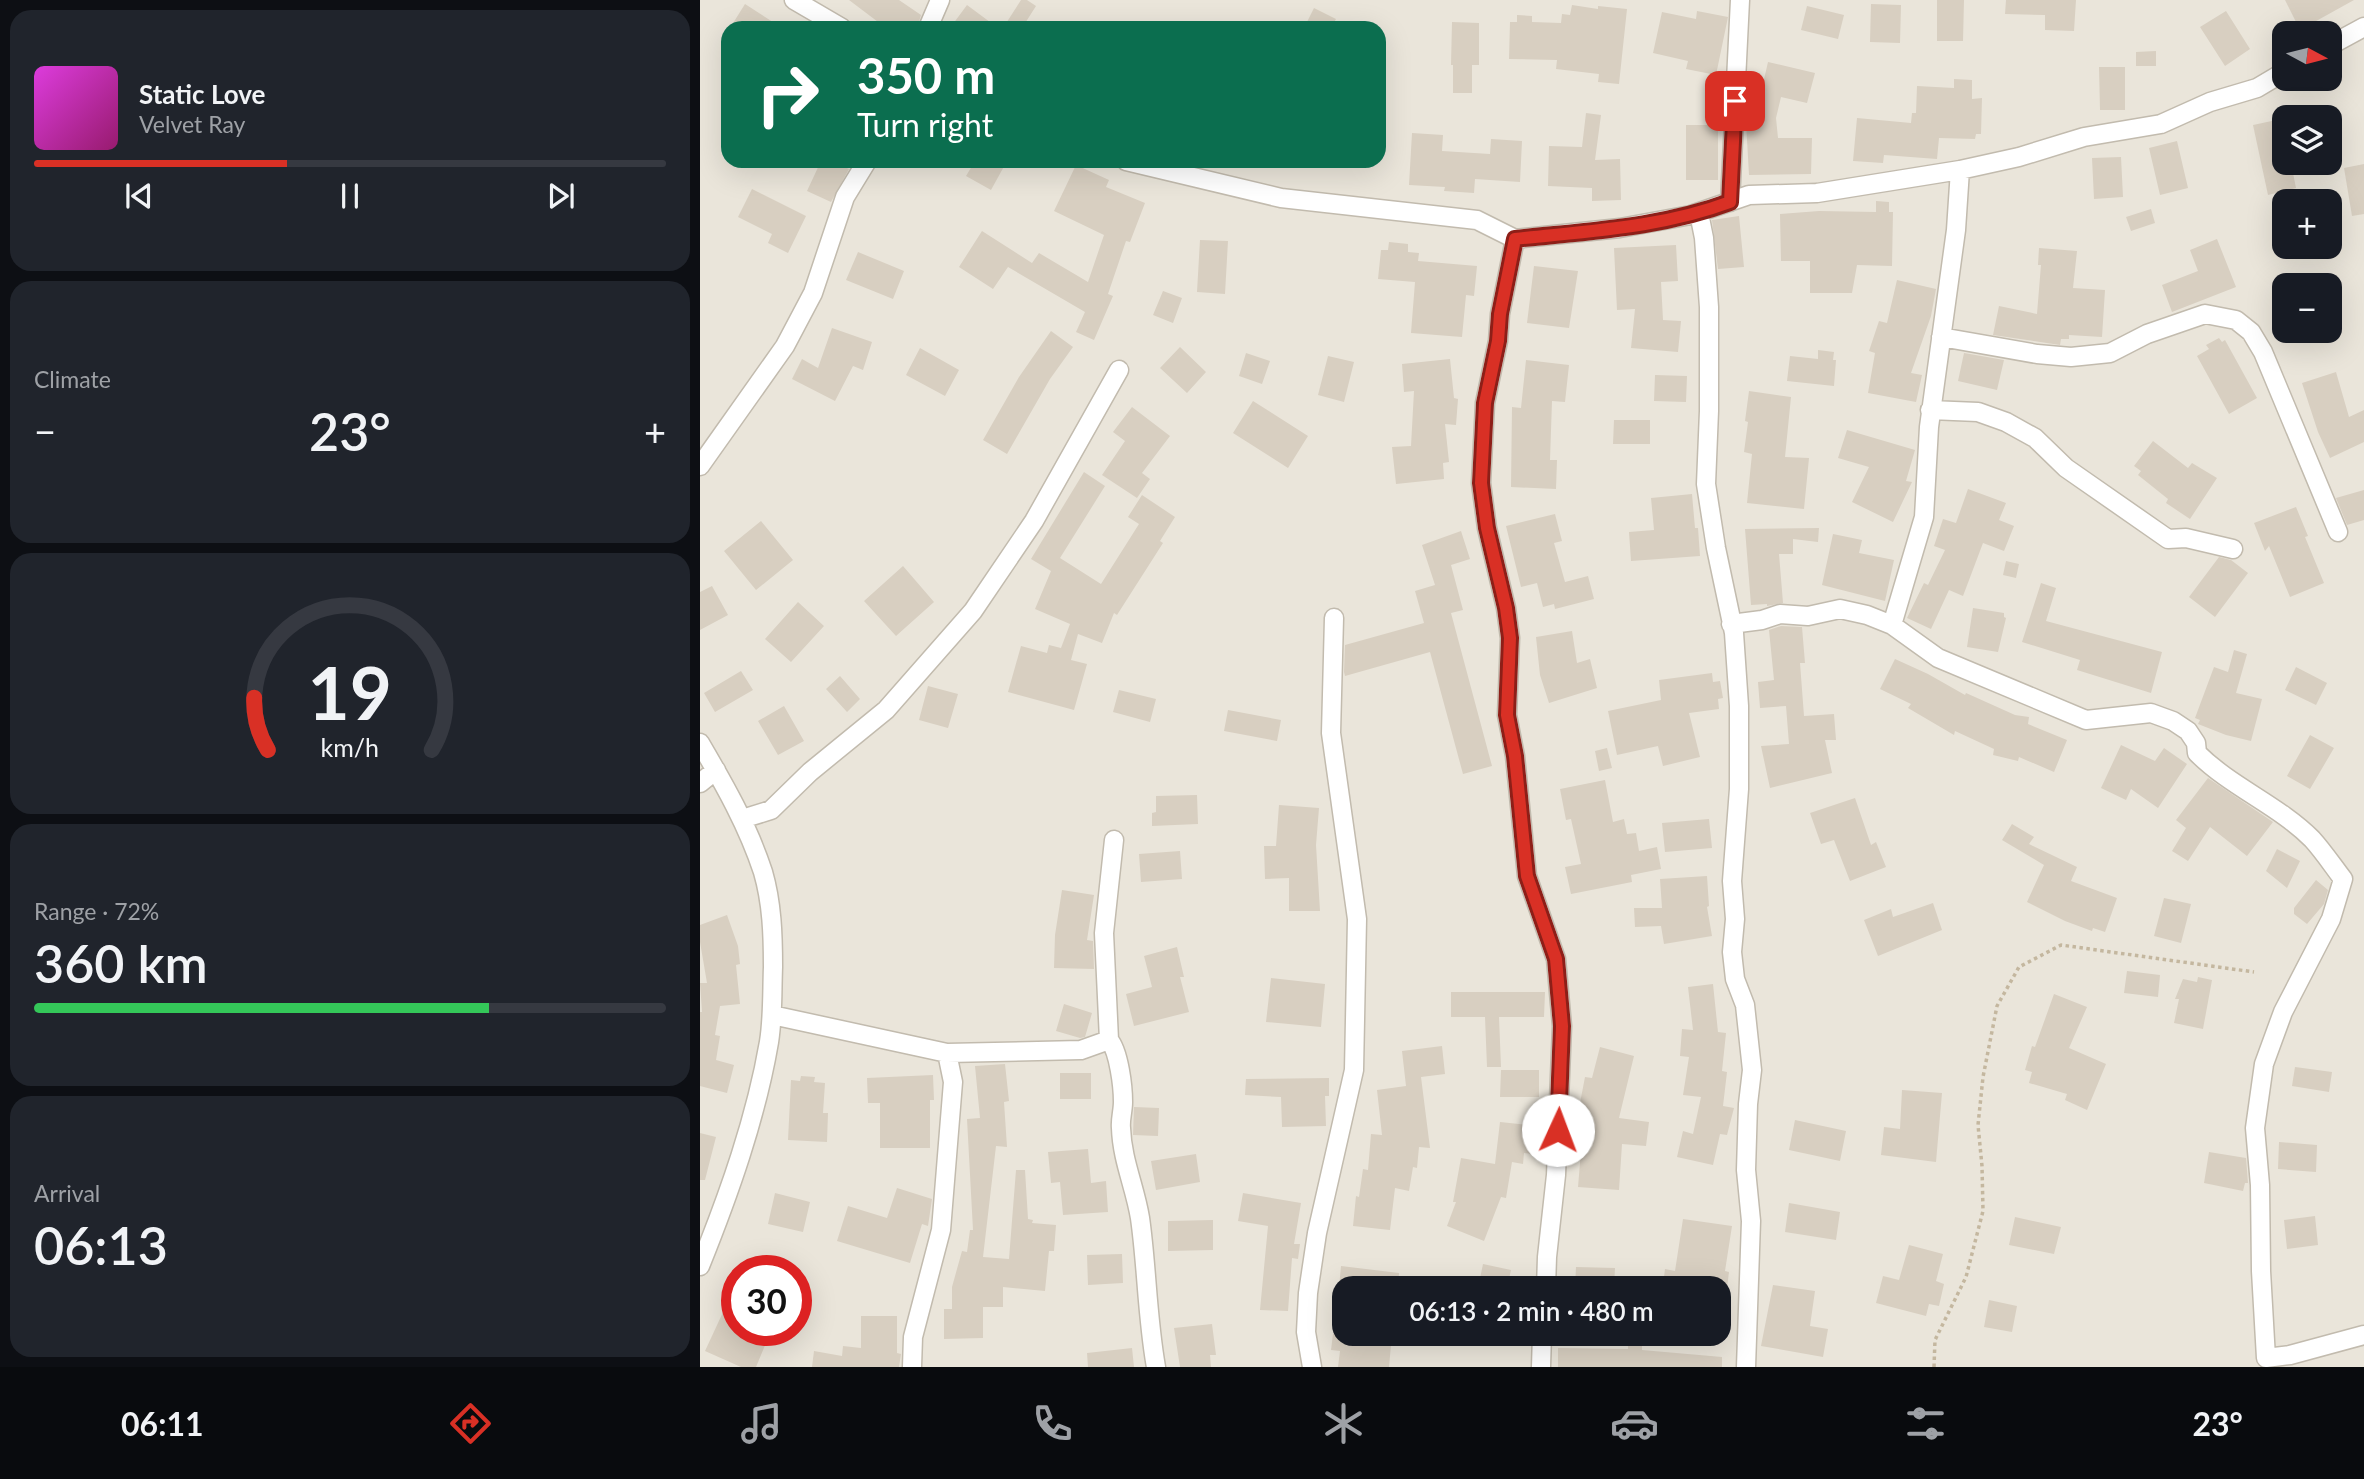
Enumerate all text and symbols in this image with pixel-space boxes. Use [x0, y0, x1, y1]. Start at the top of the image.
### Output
north arrow [2272, 21, 2342, 91]
map controls [2272, 21, 2342, 343]
text: 350 m [857, 46, 995, 104]
icon: right [742, 49, 833, 140]
pin [1705, 71, 1765, 131]
text: Static Love [139, 78, 266, 110]
icon: arrive [1716, 82, 1754, 120]
text: Turn right [857, 105, 993, 144]
button: layers [2272, 105, 2342, 175]
text: Velvet Ray [139, 110, 245, 138]
icon: previous [120, 177, 158, 215]
icon: pause [331, 177, 369, 215]
icon: next [542, 177, 580, 215]
button: + [2272, 189, 2342, 259]
button: − [2272, 273, 2342, 343]
text: Climate [34, 365, 111, 393]
text: 23° [309, 400, 391, 462]
text: − [34, 408, 56, 454]
text: + [644, 408, 666, 454]
text: 19 [308, 648, 392, 736]
text: km/h [321, 731, 379, 761]
text: Range · 72% [34, 897, 159, 925]
text: 360 km [34, 932, 208, 994]
position arrow [1521, 1093, 1595, 1167]
text: Arrival [34, 1179, 100, 1207]
text: 06:13 [34, 1214, 168, 1276]
speed limit sign: 30 [721, 1255, 812, 1346]
text: 06:13 · 2 min · 480 m [1409, 1295, 1654, 1327]
icon: directions [446, 1399, 495, 1448]
icon: music [737, 1399, 786, 1448]
icon: phone [1028, 1399, 1077, 1448]
icon: climate [1319, 1399, 1368, 1448]
icon: car [1610, 1399, 1659, 1448]
icon: filters [1901, 1399, 1950, 1448]
text: 06:11 [121, 1404, 204, 1443]
text: 23° [2192, 1404, 2243, 1443]

